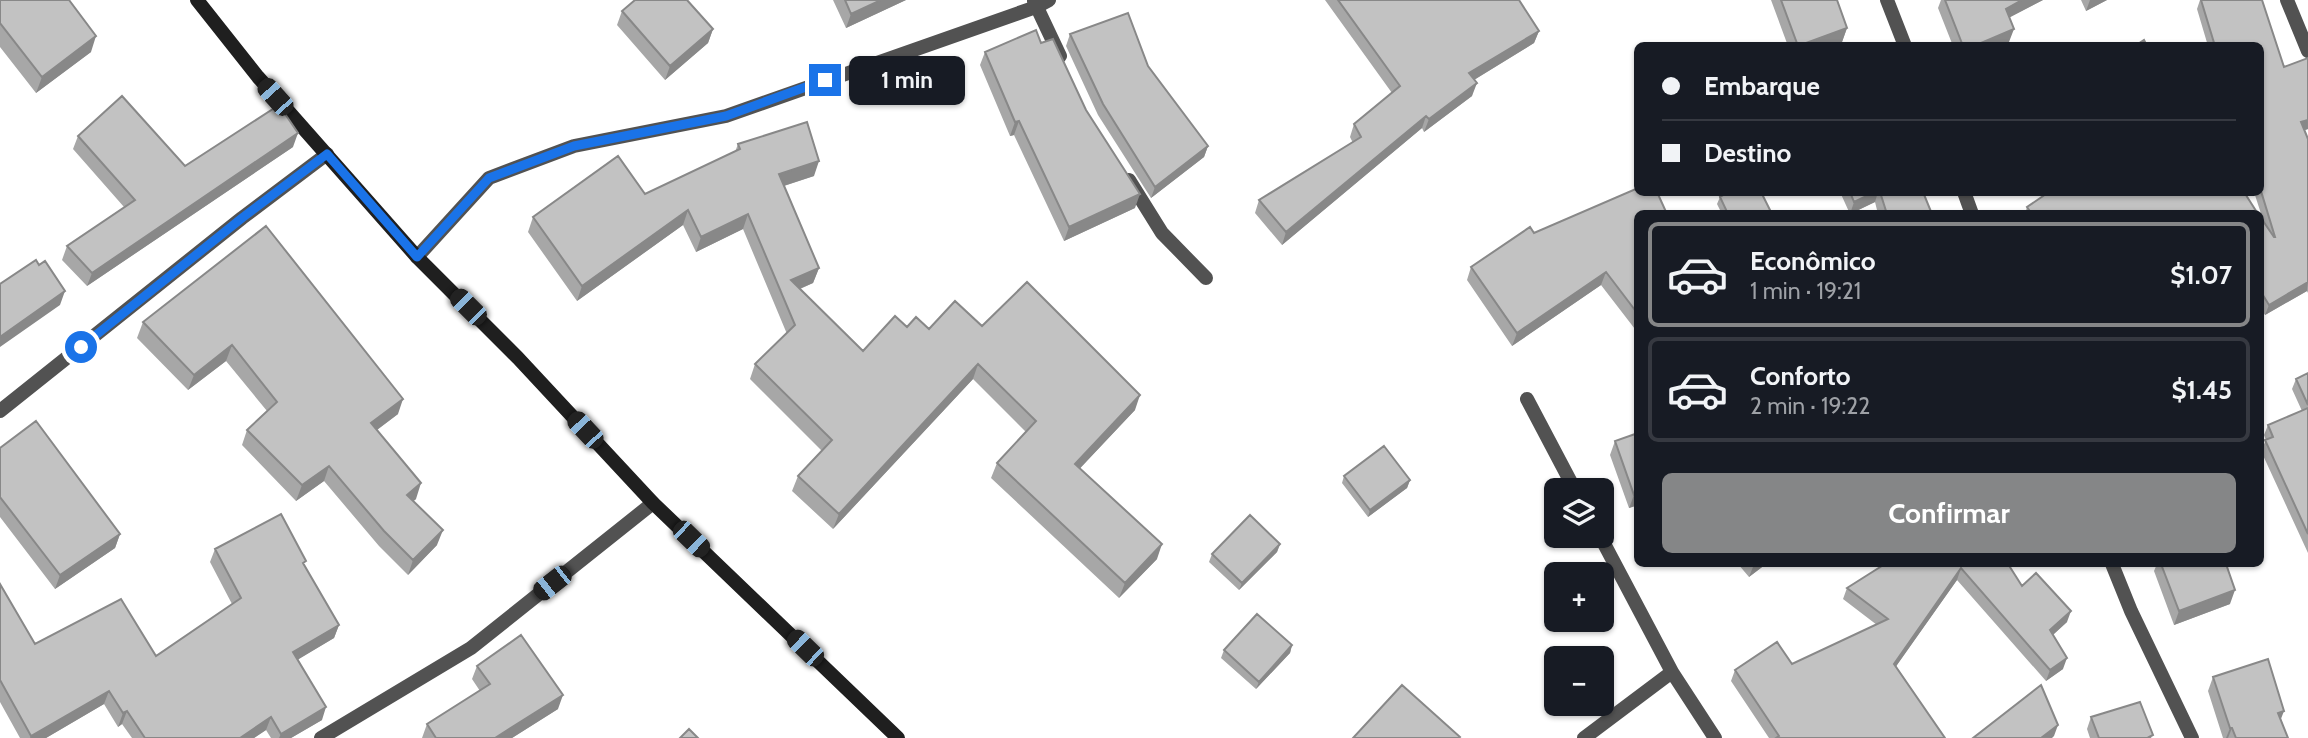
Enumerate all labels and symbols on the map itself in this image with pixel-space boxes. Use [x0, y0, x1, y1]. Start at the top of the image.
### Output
callout: 1 min [850, 56, 965, 104]
route end [809, 64, 841, 96]
car [254, 74, 297, 120]
car [446, 285, 491, 329]
route start [65, 331, 97, 363]
car [563, 407, 608, 453]
car [669, 517, 714, 561]
car [529, 562, 576, 604]
car [783, 626, 828, 670]

